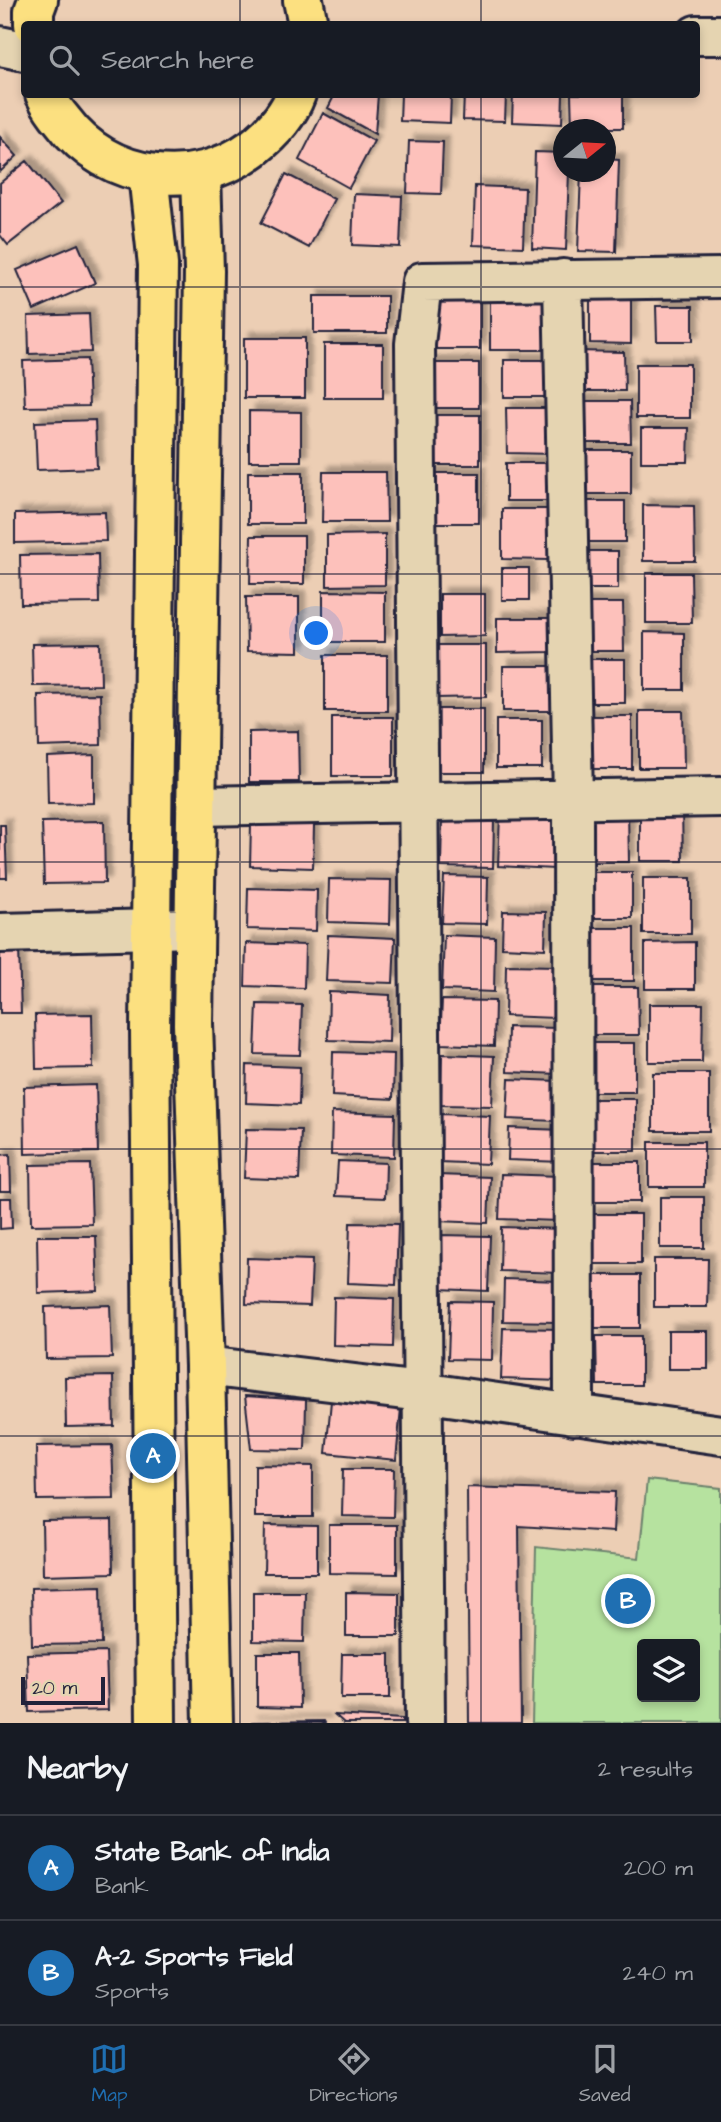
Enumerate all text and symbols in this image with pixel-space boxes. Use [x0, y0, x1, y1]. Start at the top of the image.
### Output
search box [21, 21, 700, 98]
icon: search [45, 41, 83, 79]
text: Search here [101, 42, 254, 78]
north arrow [553, 119, 616, 182]
your location [299, 616, 333, 650]
pin: A [130, 1430, 176, 1482]
pin: B [605, 1575, 651, 1627]
map controls [637, 1639, 700, 1702]
button: layers [637, 1639, 700, 1702]
scale bar [21, 1674, 105, 1706]
text: 20 m [32, 1675, 77, 1702]
text: Nearby [28, 1748, 128, 1790]
text: 2 results [598, 1753, 693, 1785]
text: State Bank of India [95, 1834, 329, 1870]
text: A [44, 1852, 58, 1884]
text: 200 m [624, 1852, 693, 1884]
text: Bank [95, 1870, 149, 1902]
text: A-2 Sports Field [95, 1939, 293, 1975]
text: B [43, 1957, 59, 1989]
text: 240 m [623, 1957, 693, 1989]
text: Sports [95, 1975, 169, 2007]
tab: Map [90, 2040, 128, 2109]
tab: Directions [309, 2040, 398, 2109]
tab: Saved [579, 2040, 630, 2109]

